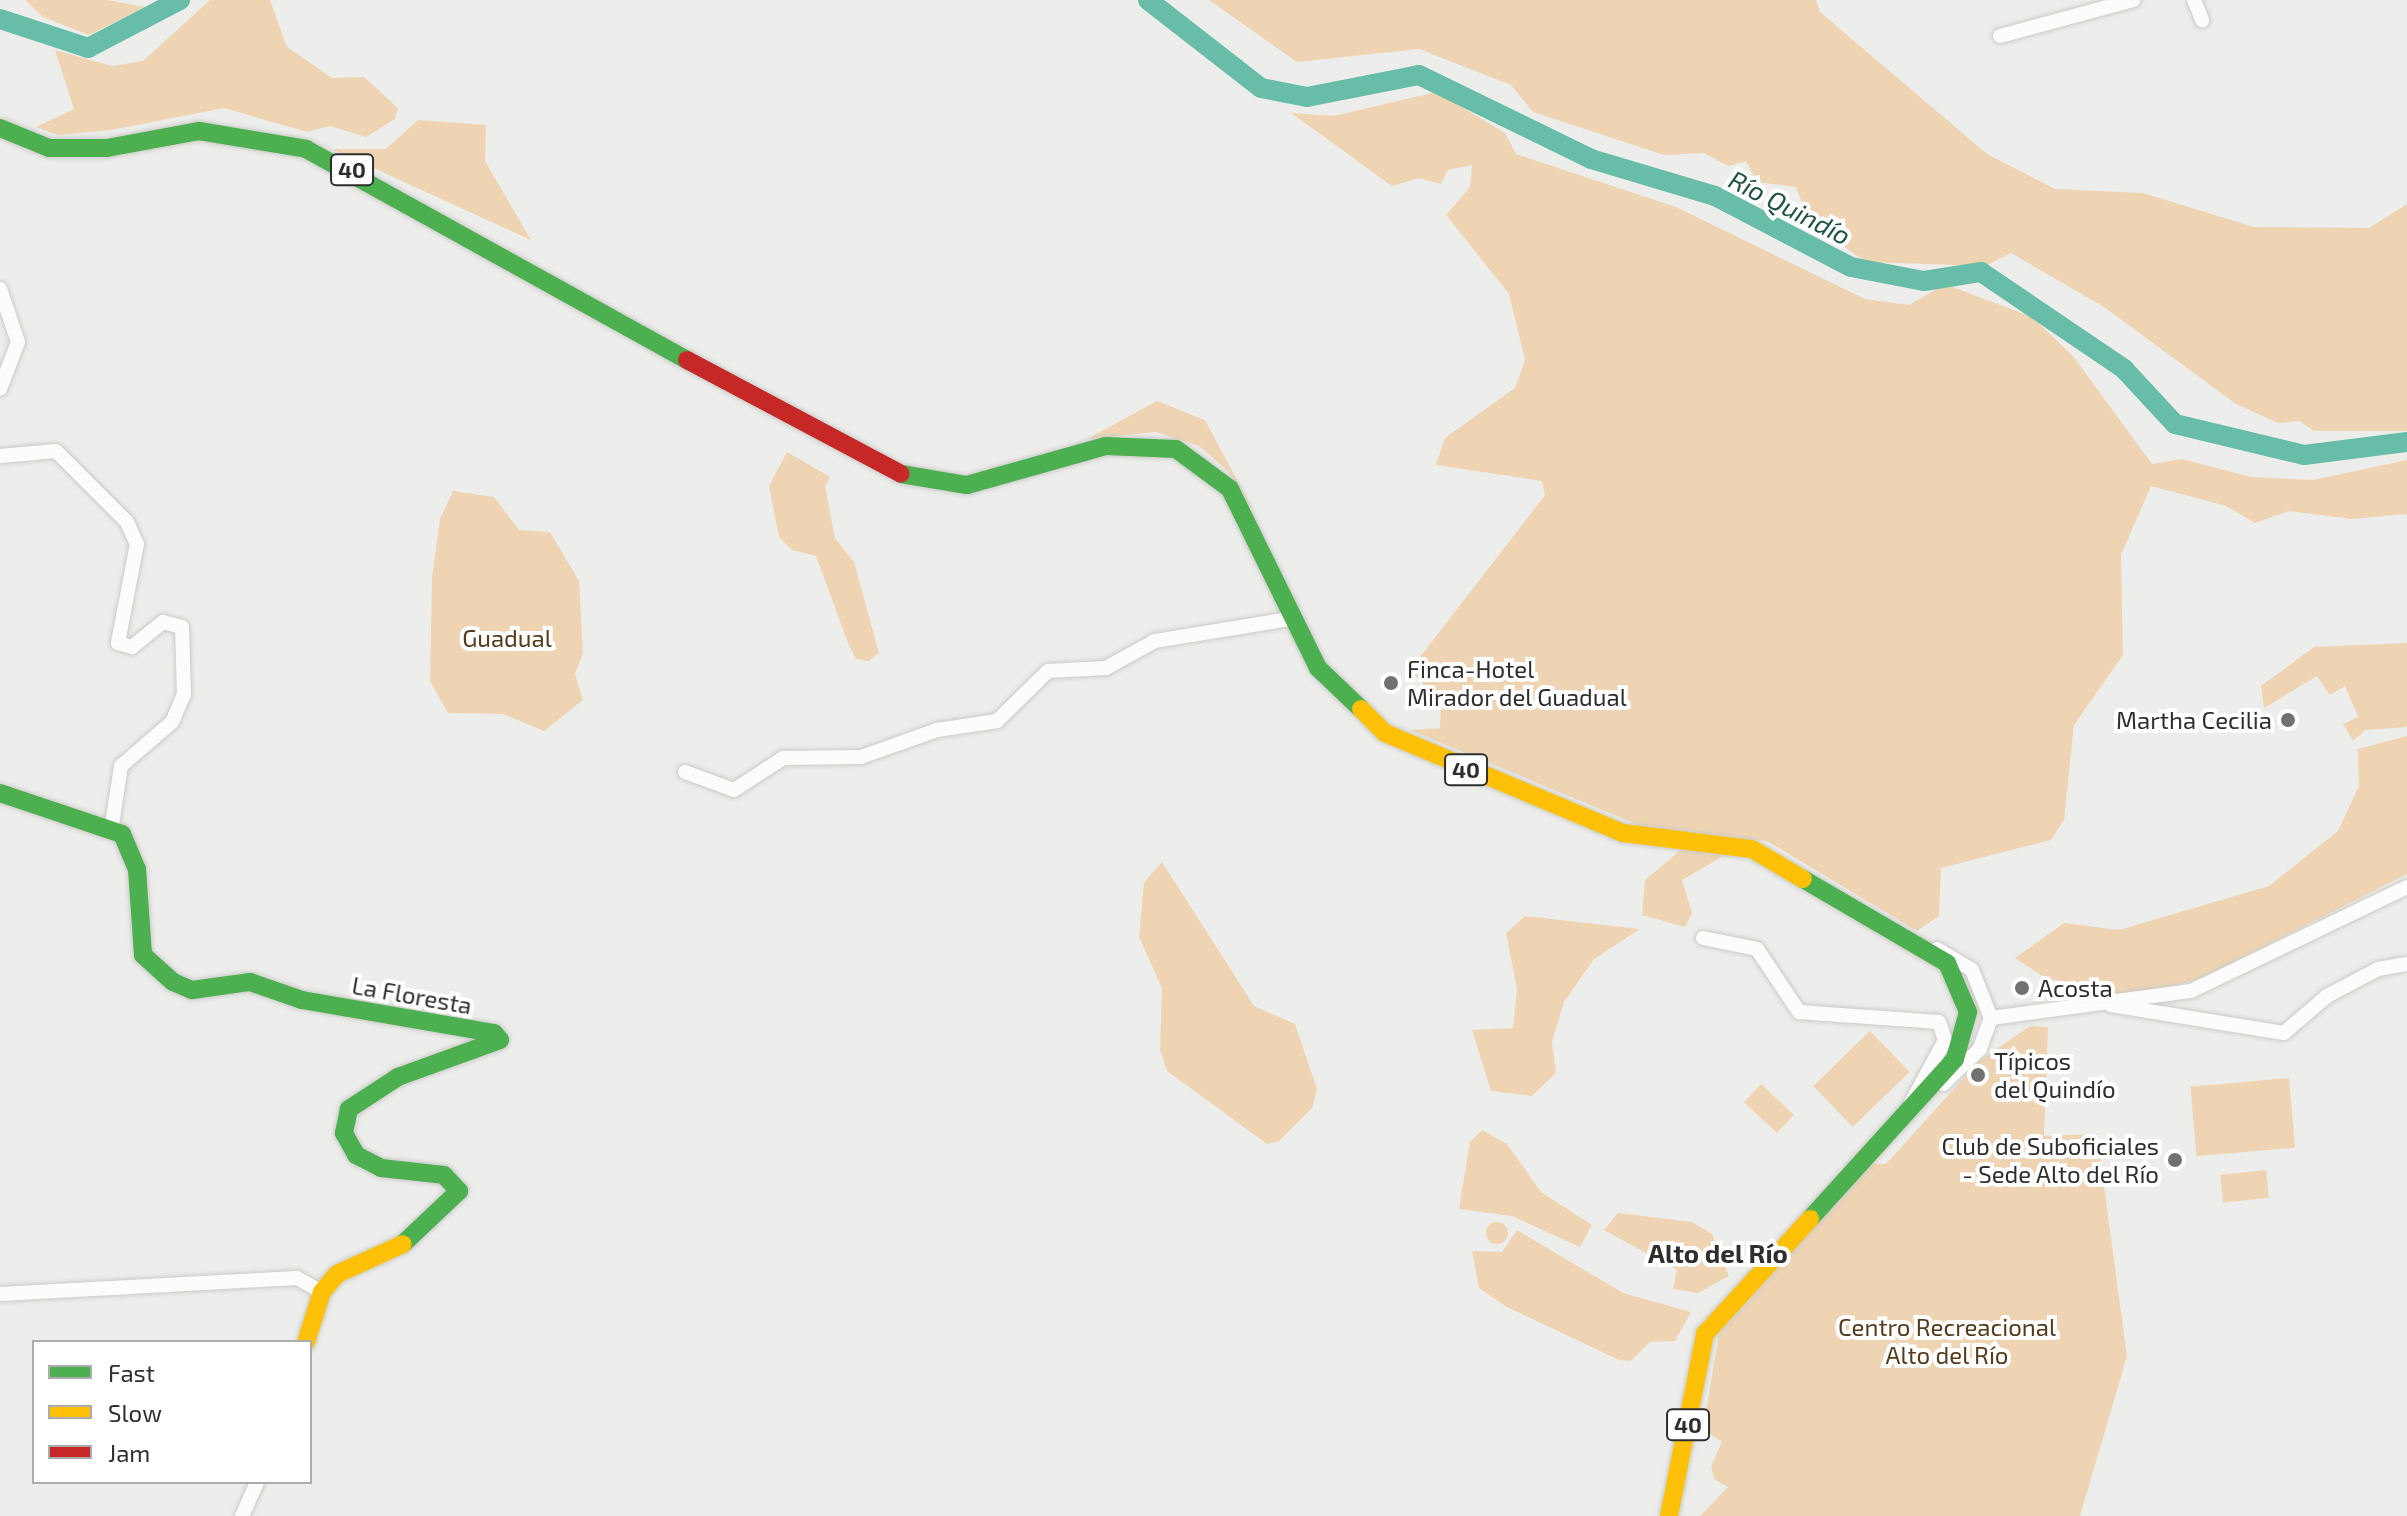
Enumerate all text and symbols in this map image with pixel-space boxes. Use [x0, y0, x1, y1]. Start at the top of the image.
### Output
road number: 40 [330, 152, 374, 188]
water label: Río Quindío [1724, 163, 1856, 251]
park label: Guadual [462, 624, 552, 652]
place label: Finca-Hotel Mirador del Guadual [1407, 655, 1628, 711]
marker: Finca-Hotel Mirador del Guadual [1382, 674, 1400, 692]
place label: Martha Cecilia [2116, 706, 2272, 734]
marker: Martha Cecilia [2279, 711, 2297, 729]
road number: 40 [1444, 752, 1488, 788]
street label: La Floresta [350, 970, 474, 1020]
place label: Acosta [2038, 974, 2113, 1002]
marker: Acosta [2013, 979, 2031, 997]
place label: Típicos del Quindío [1994, 1047, 2116, 1103]
marker: Típicos del Quindío [1969, 1066, 1987, 1084]
place label: Club de Suboficiales - Sede Alto del Río [1941, 1132, 2159, 1188]
marker: Club de Suboficiales - Sede Alto del Río [2166, 1151, 2184, 1169]
district label: Alto del Río [1648, 1237, 1788, 1269]
park label: Centro Recreacional Alto del Río [1838, 1313, 2056, 1369]
legend [32, 1340, 312, 1484]
text: Fast [108, 1358, 155, 1387]
text: Slow [108, 1398, 162, 1427]
road number: 40 [1666, 1407, 1710, 1443]
text: Jam [108, 1438, 150, 1467]

